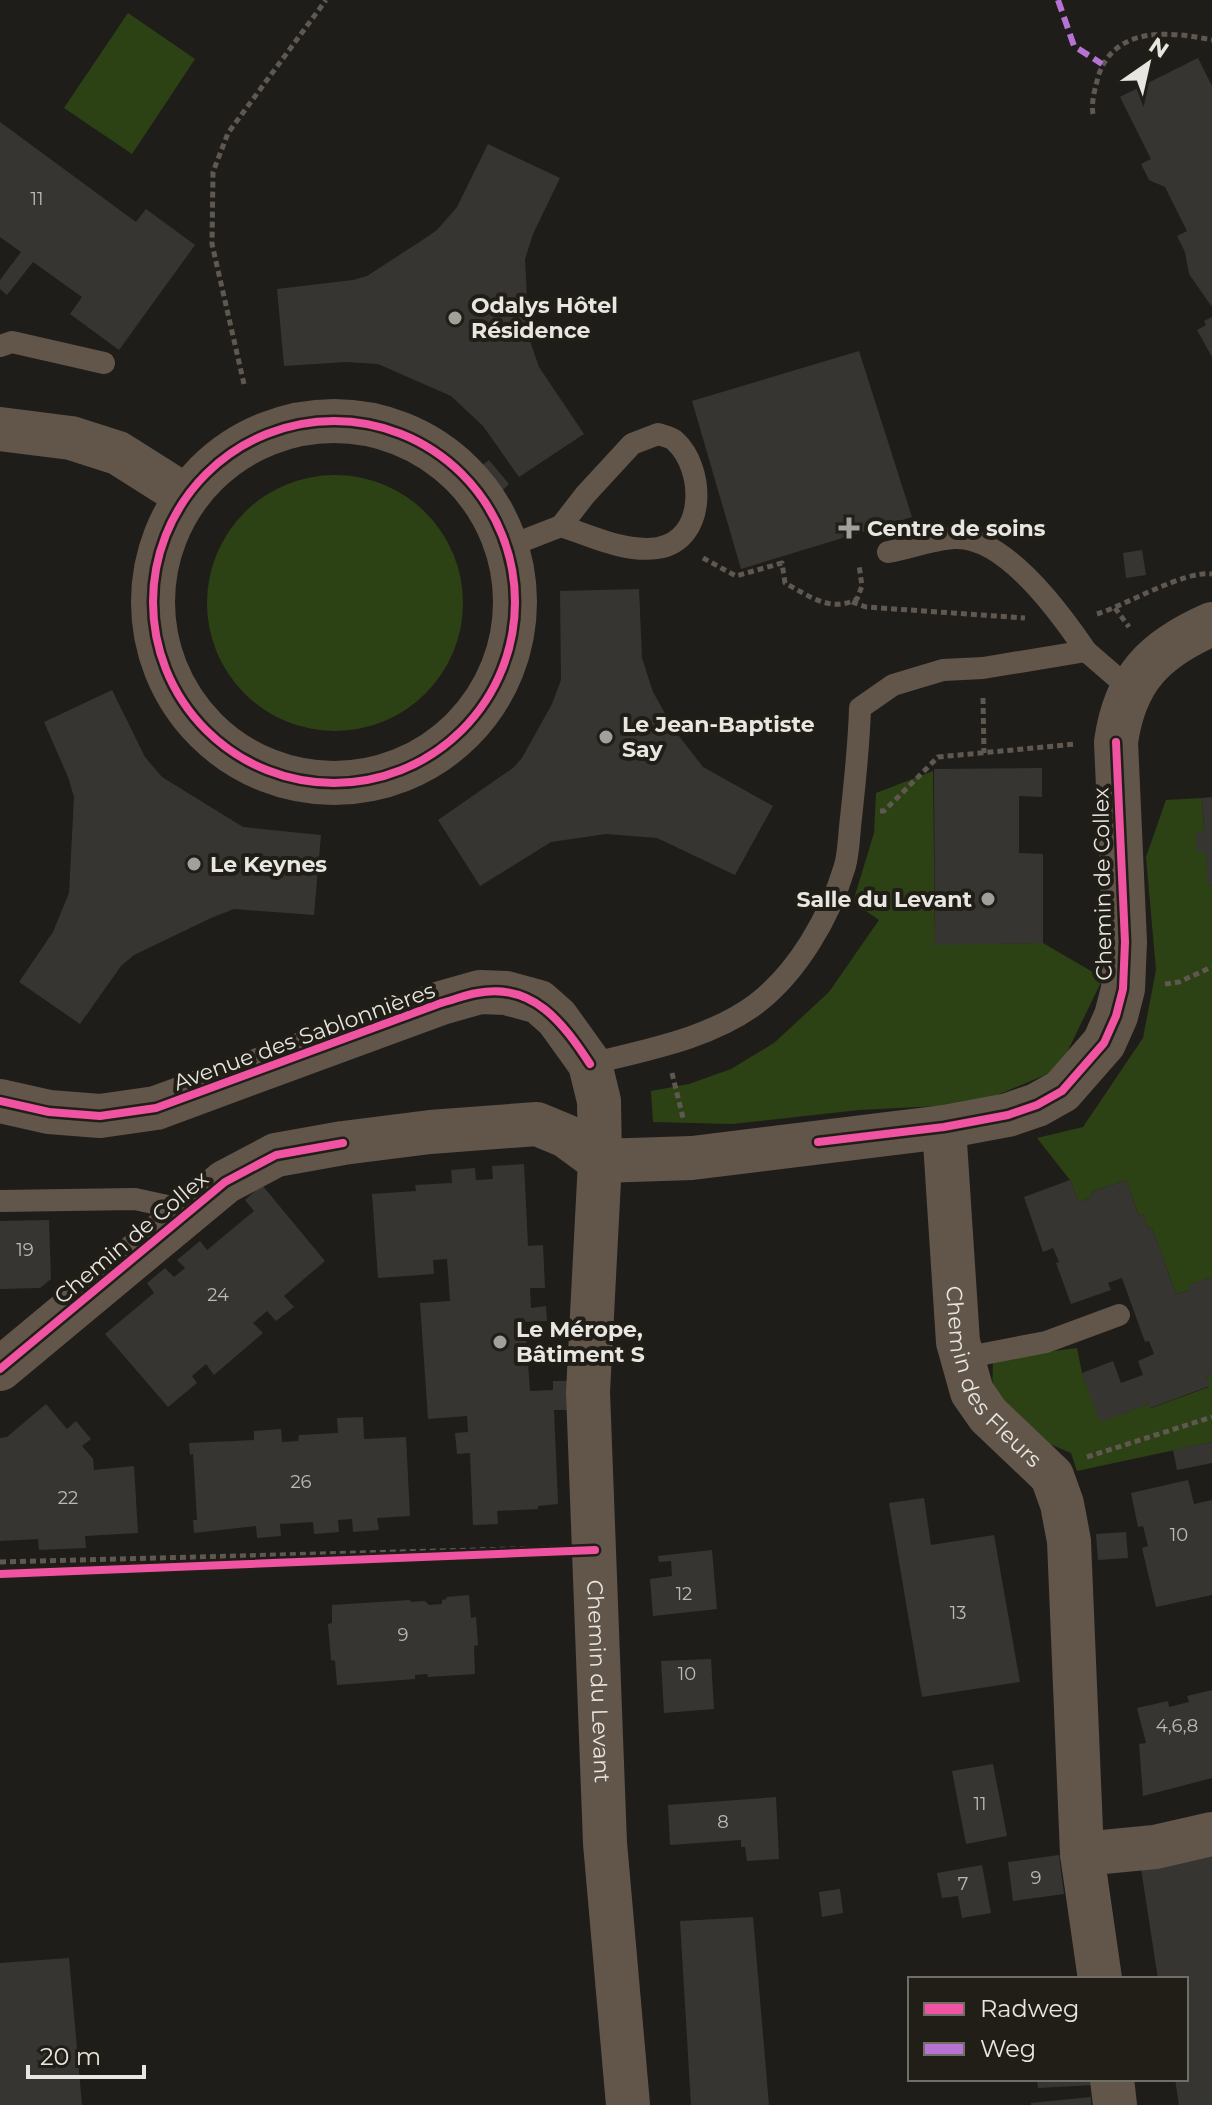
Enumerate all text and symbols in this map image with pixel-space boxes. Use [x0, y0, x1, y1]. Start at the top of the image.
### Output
north arrow [1108, 24, 1188, 104]
text: N [1144, 32, 1174, 64]
house number: 11 [31, 188, 44, 210]
place label: Odalys Hôtel Résidence [471, 292, 618, 344]
marker: Odalys Hôtel Résidence [446, 309, 464, 327]
place label: Centre de soins [867, 515, 1046, 542]
marker: Centre de soins [838, 517, 860, 539]
place label: Le Jean-Baptiste Say [622, 711, 815, 763]
marker: Le Jean-Baptiste Say [597, 728, 615, 746]
street label: Chemin de Collex [1087, 787, 1118, 981]
place label: Le Keynes [210, 851, 327, 878]
marker: Le Keynes [185, 855, 203, 873]
place label: Salle du Levant [797, 886, 972, 913]
marker: Salle du Levant [979, 890, 997, 908]
street label: Avenue des Sablonnières [170, 976, 439, 1096]
street label: Chemin de Collex [49, 1165, 214, 1310]
house number: 19 [16, 1239, 34, 1261]
house number: 24 [207, 1284, 229, 1306]
street label: Chemin des Fleurs [940, 1285, 1048, 1473]
place label: Le Mérope, Bâtiment S [516, 1316, 645, 1368]
marker: Le Mérope, Bâtiment S [491, 1333, 509, 1351]
house number: 26 [290, 1471, 312, 1493]
house number: 22 [58, 1487, 78, 1509]
house number: 10 [1170, 1524, 1188, 1546]
street label: Chemin du Levant [581, 1579, 616, 1783]
house number: 12 [676, 1583, 692, 1605]
house number: 13 [950, 1602, 966, 1624]
house number: 9 [398, 1624, 409, 1646]
house number: 10 [678, 1663, 696, 1685]
house number: 4,6,8 [1156, 1715, 1198, 1737]
house number: 11 [974, 1793, 987, 1815]
house number: 8 [717, 1811, 729, 1833]
house number: 9 [1031, 1867, 1042, 1889]
house number: 7 [958, 1873, 968, 1895]
legend [908, 1977, 1188, 2081]
text: Radweg [980, 1994, 1079, 2023]
scale bar [28, 2029, 144, 2079]
text: Weg [980, 2034, 1036, 2063]
text: 20 m [40, 2042, 101, 2071]

